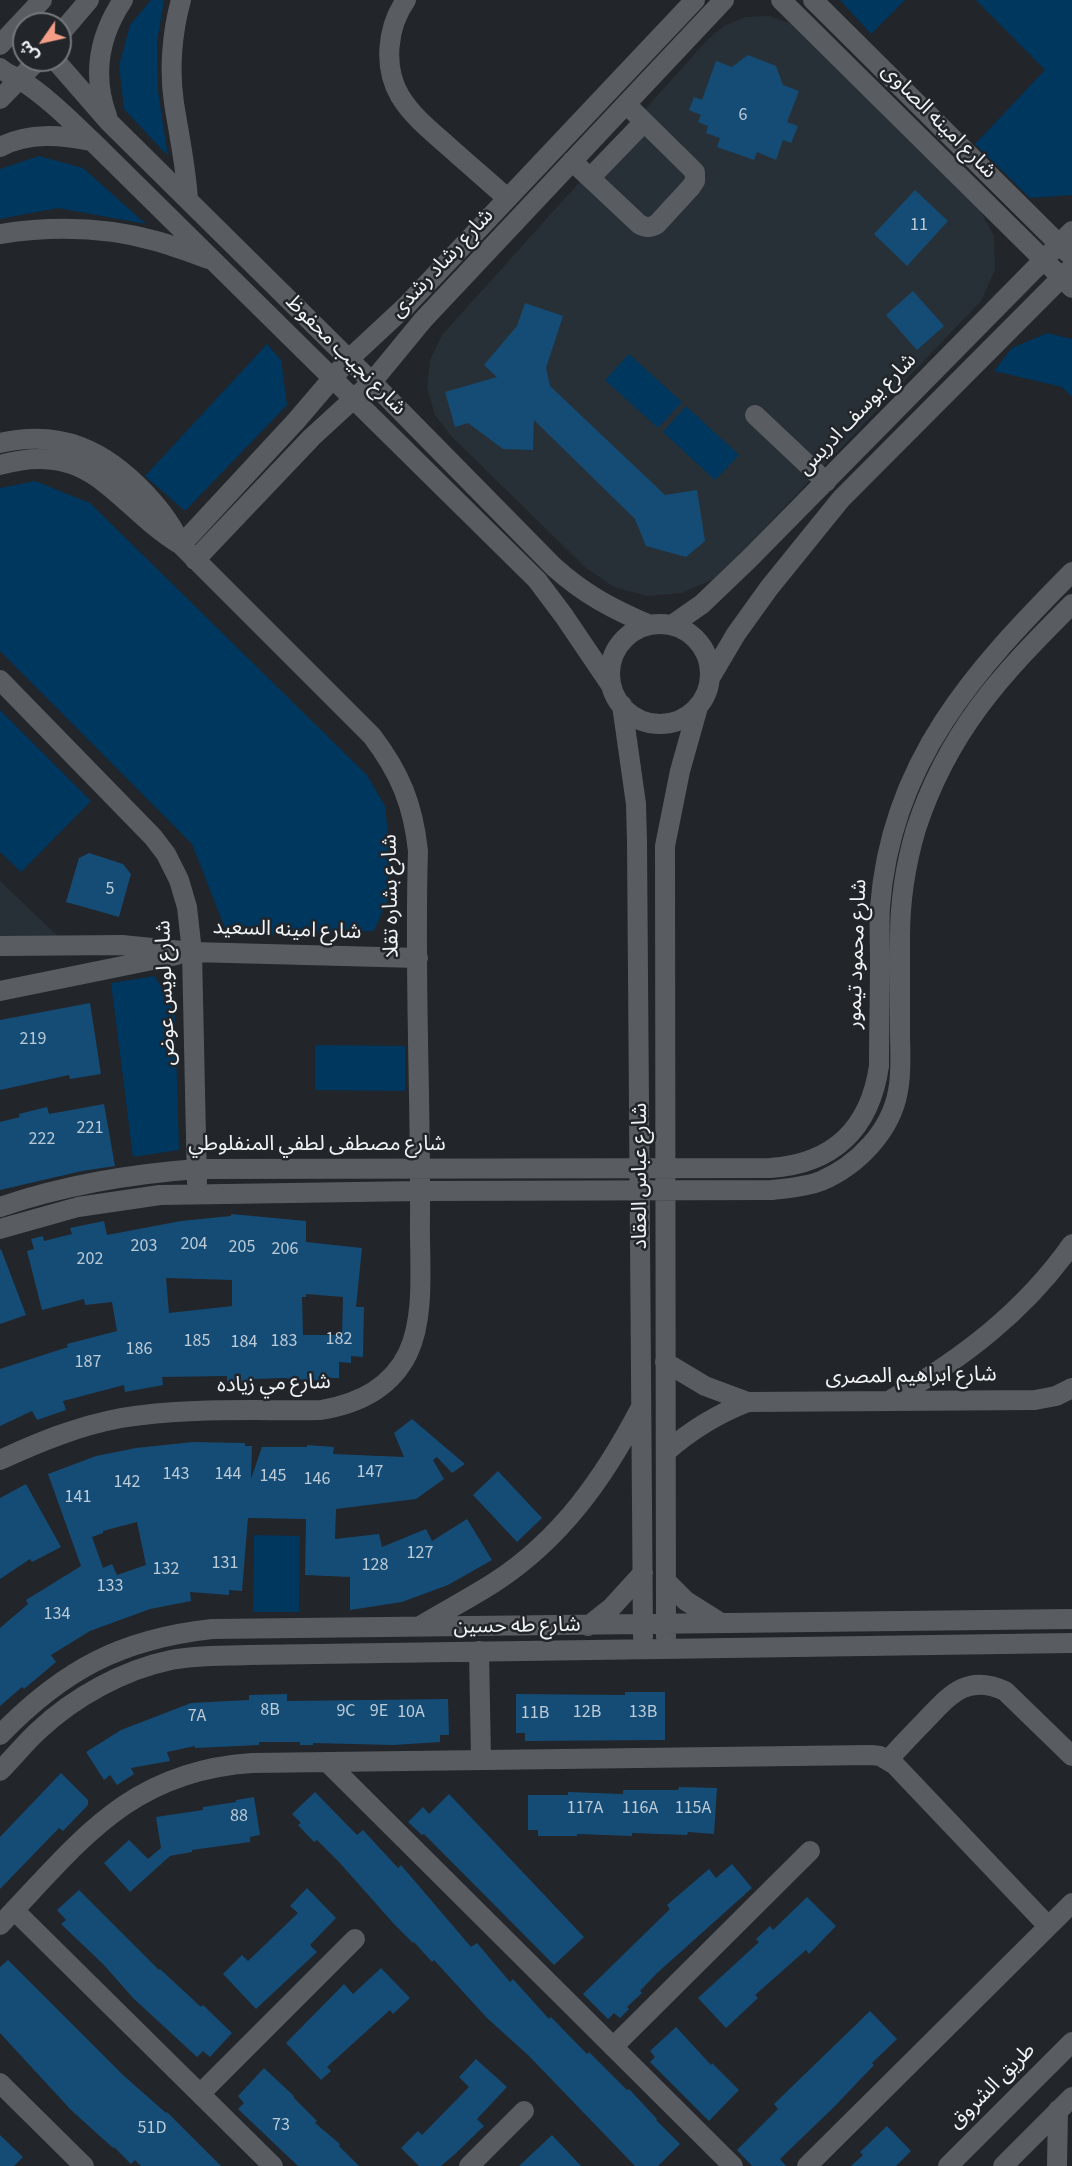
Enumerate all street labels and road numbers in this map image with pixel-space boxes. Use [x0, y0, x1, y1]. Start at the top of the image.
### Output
street label: شارع امينه الصاوى [875, 59, 1001, 185]
street label: شارع رشاد رشدى [386, 204, 500, 324]
street label: شارع نجيب محفوظ [279, 290, 411, 422]
street label: شارع يوسف ادريس [793, 349, 923, 481]
street label: شارع بشاره تقلا [378, 834, 406, 958]
street label: شارع محمود تيمور [843, 879, 873, 1029]
street label: شارع امينه السعيد [212, 916, 362, 946]
street label: شارع لويس عوض [152, 920, 182, 1066]
street label: شارع عباس العقاد [628, 1103, 654, 1249]
street label: شارع مصطفى لطفي المنفلوطي [188, 1132, 446, 1158]
street label: شارع ابراهيم المصرى [825, 1363, 997, 1391]
street label: شارع مي زياده [217, 1370, 331, 1400]
street label: شارع طه حسين [453, 1613, 581, 1641]
street label: طريق الشروق [945, 2039, 1041, 2135]

